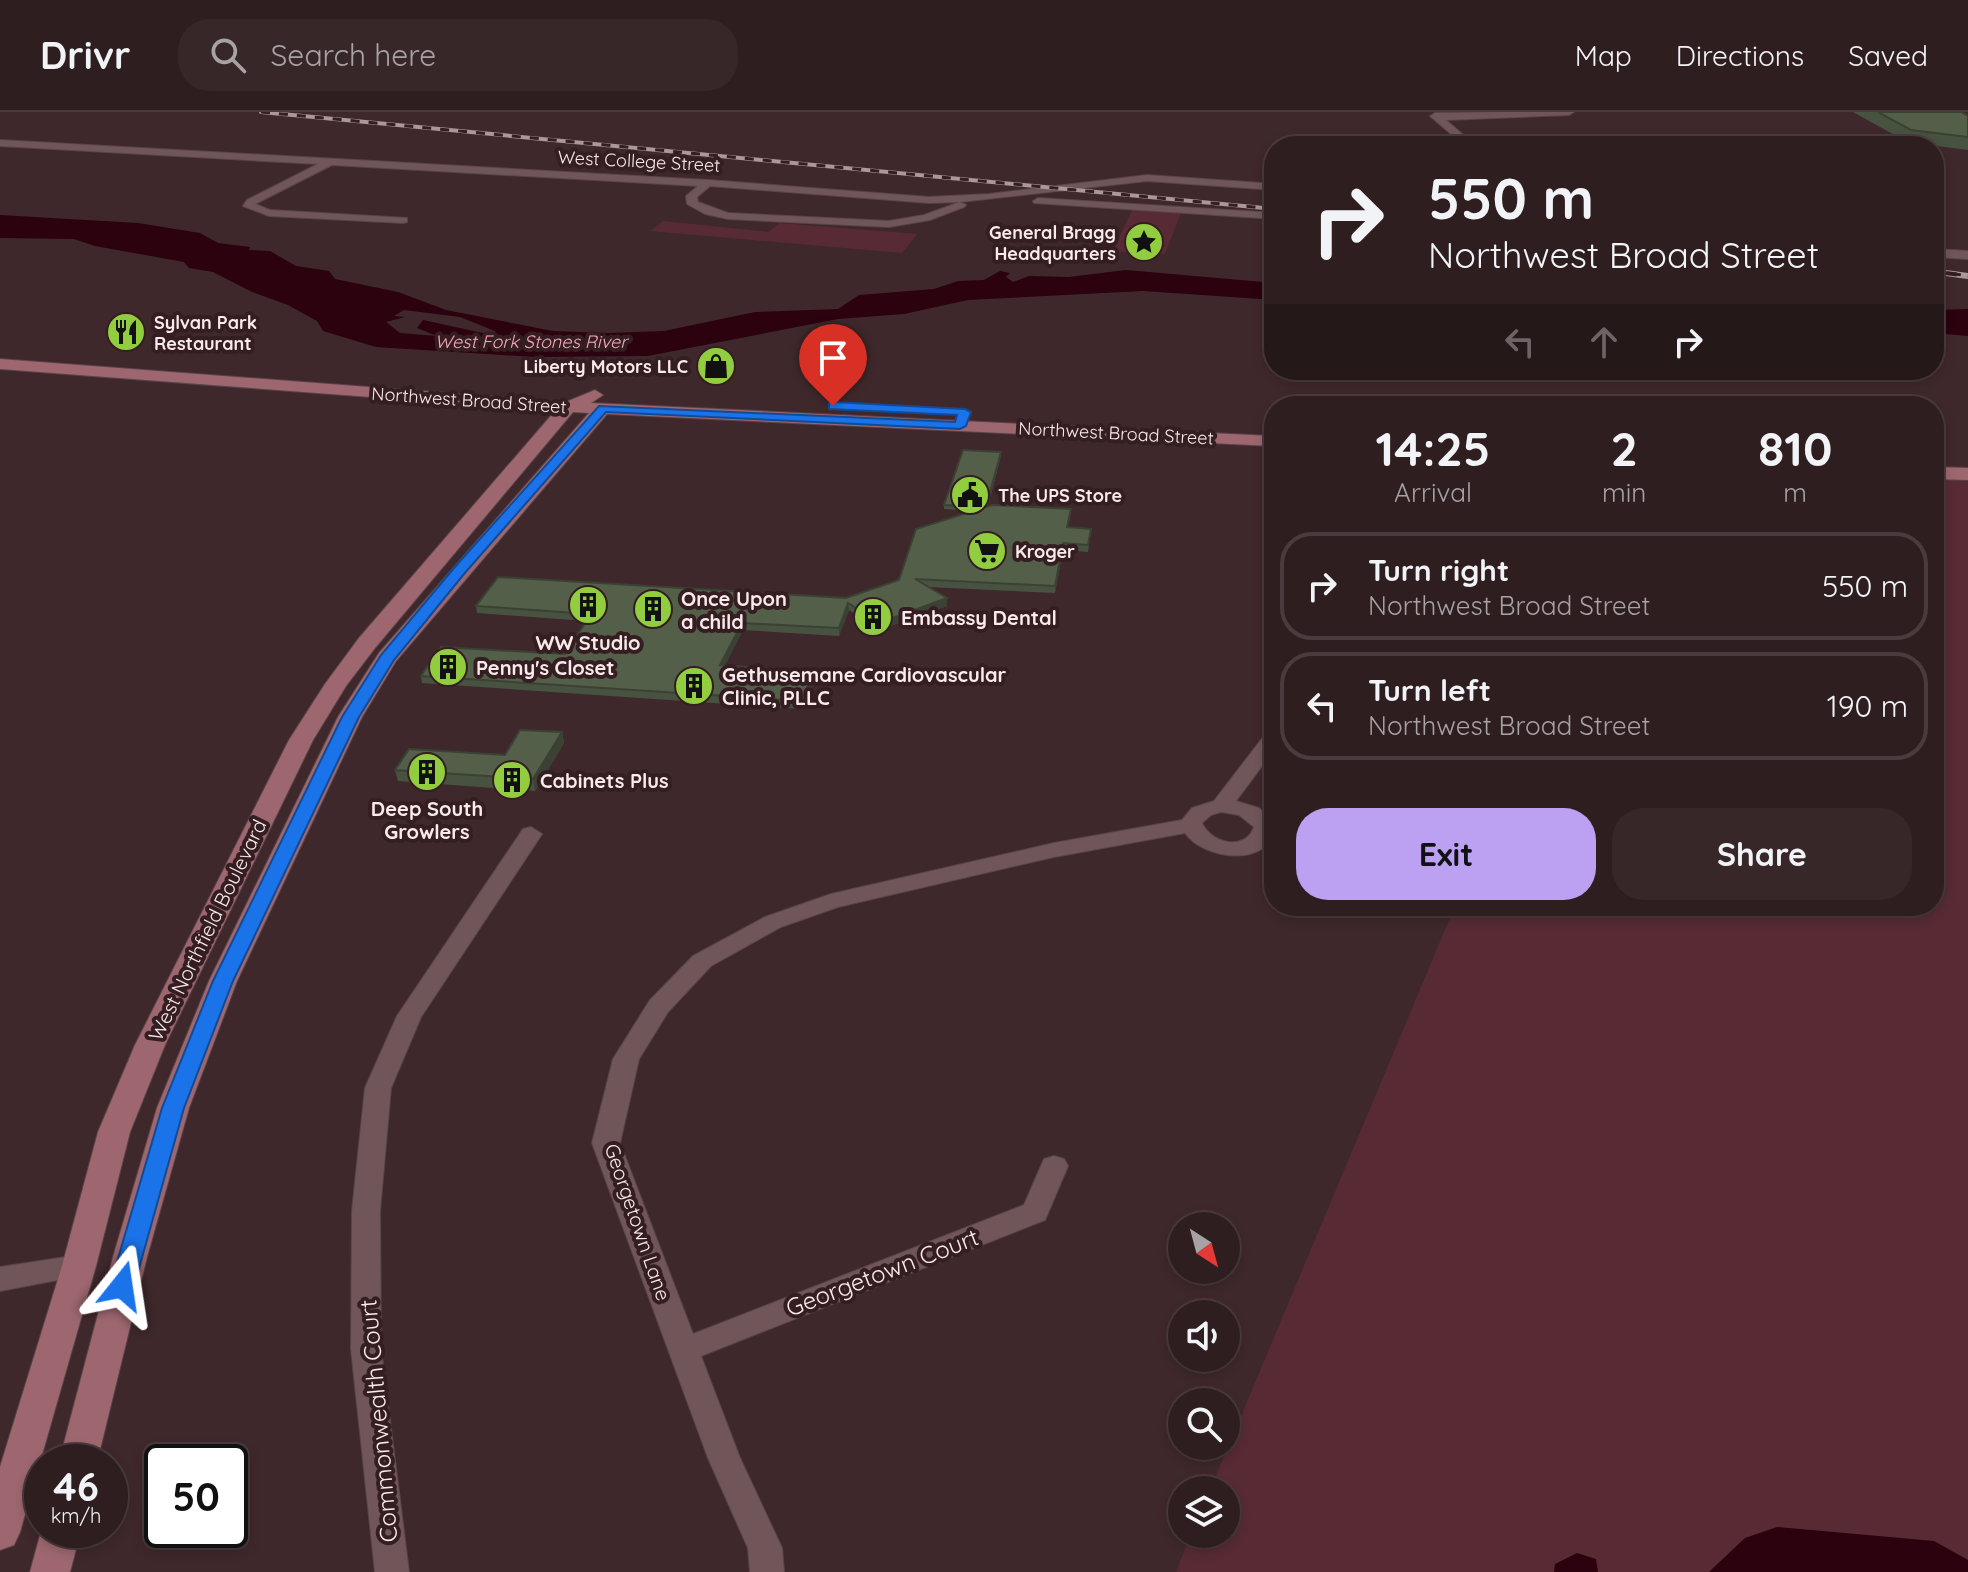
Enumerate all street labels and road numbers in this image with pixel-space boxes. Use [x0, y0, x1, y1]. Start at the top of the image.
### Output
street label: West College Street [557, 145, 721, 177]
street label: Northwest Broad Street [371, 382, 567, 418]
street label: Northwest Broad Street [1018, 416, 1214, 450]
street label: West Northfield Boulevard [142, 815, 272, 1045]
street label: Georgetown Lane [599, 1140, 677, 1304]
street label: Georgetown Court [781, 1221, 983, 1323]
street label: Commonwealth Court [352, 1298, 404, 1544]

